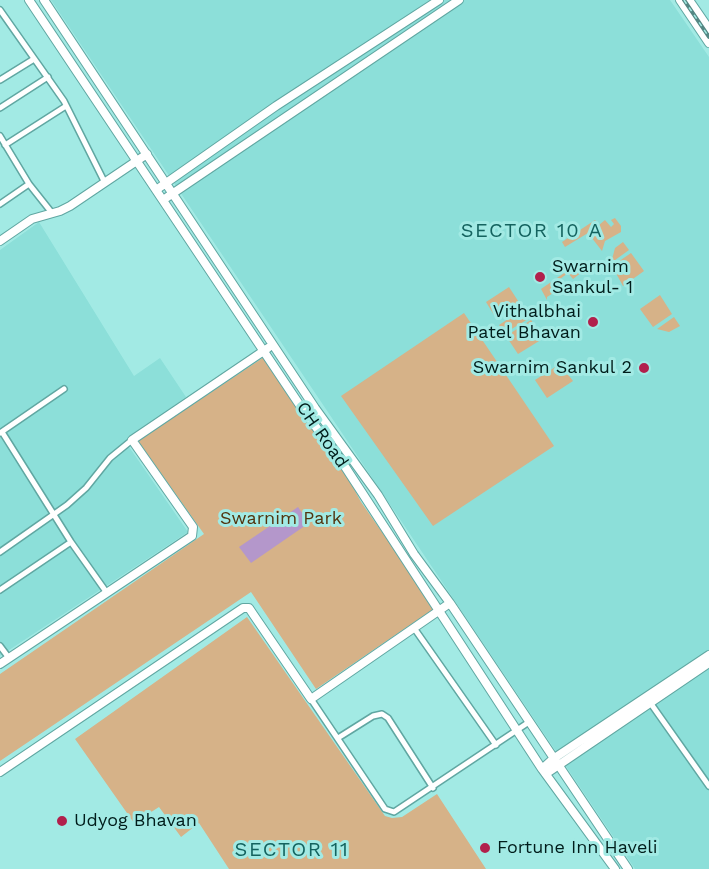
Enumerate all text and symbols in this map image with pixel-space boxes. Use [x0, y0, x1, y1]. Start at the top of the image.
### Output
district label: SECTOR 10 A [461, 219, 603, 243]
place label: Swarnim Sankul- 1 [552, 256, 633, 298]
marker: Swarnim Sankul- 1 [533, 270, 547, 284]
place label: Vithalbhai Patel Bhavan [467, 301, 581, 344]
marker: Vithalbhai Patel Bhavan [586, 315, 600, 329]
place label: Swarnim Sankul 2 [473, 357, 632, 379]
marker: Swarnim Sankul 2 [637, 361, 651, 375]
street label: CH Road [291, 398, 353, 472]
park label: Swarnim Park [220, 508, 342, 530]
place label: Udyog Bhavan [74, 810, 197, 832]
marker: Udyog Bhavan [55, 814, 69, 828]
place label: Fortune Inn Haveli [497, 837, 658, 859]
district label: SECTOR 11 [235, 838, 349, 862]
marker: Fortune Inn Haveli [478, 841, 492, 855]

